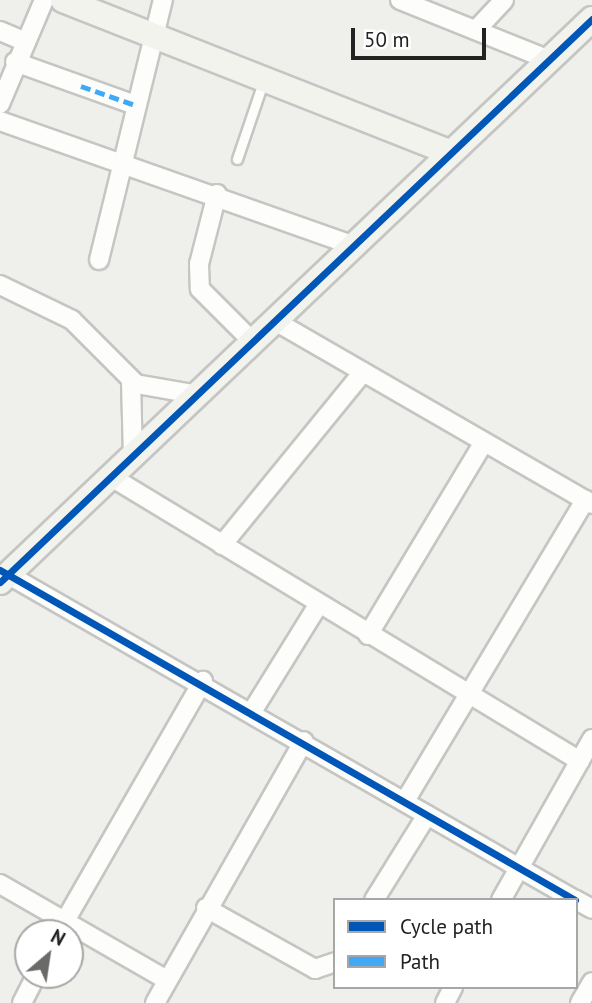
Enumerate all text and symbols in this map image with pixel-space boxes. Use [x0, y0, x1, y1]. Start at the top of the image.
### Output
scale bar [354, 14, 489, 58]
text: 50 m [364, 26, 410, 53]
legend [333, 898, 578, 989]
text: Cycle path [400, 913, 493, 940]
north arrow [14, 919, 84, 989]
text: N [47, 924, 69, 951]
text: Path [400, 948, 440, 975]

